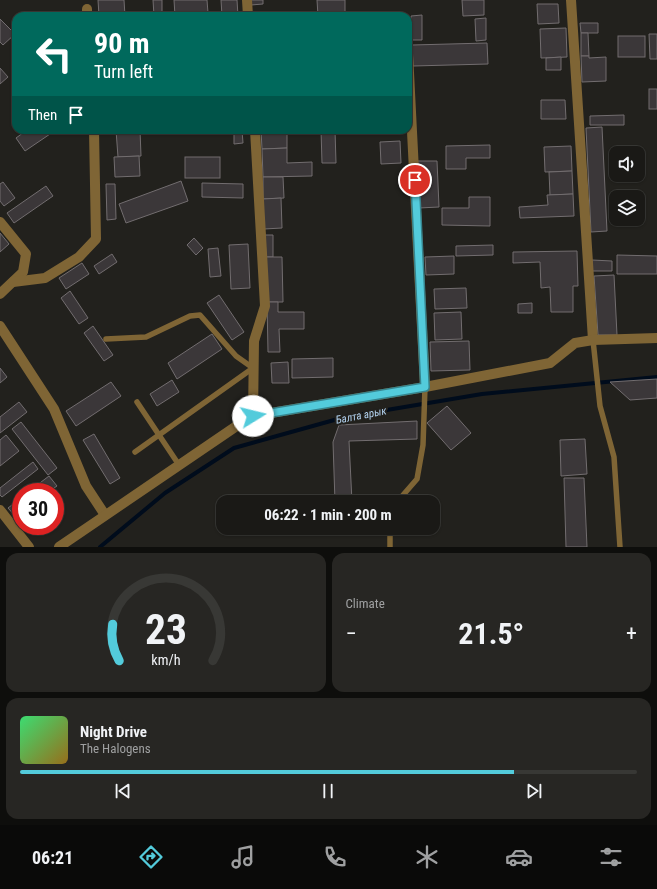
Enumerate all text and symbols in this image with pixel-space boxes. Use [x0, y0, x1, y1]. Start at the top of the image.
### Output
text: 90 m [94, 27, 150, 60]
icon: left [28, 28, 80, 80]
text: Turn left [94, 61, 153, 82]
icon: arrive [65, 104, 87, 126]
text: Then [28, 106, 57, 124]
map controls [609, 146, 645, 226]
button: sound [609, 146, 645, 182]
pin [398, 163, 432, 197]
icon: arrive [404, 169, 426, 191]
button: layers [609, 190, 645, 226]
position arrow [232, 395, 274, 437]
water label: Балта арык [335, 404, 388, 427]
speed limit sign: 30 [12, 483, 64, 535]
text: 06:22 · 1 min · 200 m [264, 506, 392, 524]
text: Climate [346, 596, 385, 611]
text: 23 [145, 604, 187, 653]
text: 21.5° [458, 616, 524, 651]
text: − [346, 621, 357, 646]
text: + [626, 621, 637, 646]
text: km/h [151, 651, 180, 667]
text: Night Drive [80, 723, 147, 741]
text: The Halogens [80, 741, 151, 756]
icon: previous [112, 780, 134, 802]
icon: pause [317, 780, 339, 802]
icon: next [523, 780, 545, 802]
icon: directions [137, 843, 165, 871]
icon: music [229, 843, 257, 871]
icon: phone [321, 843, 349, 871]
icon: climate [413, 843, 441, 871]
icon: car [505, 843, 533, 871]
icon: filters [597, 843, 625, 871]
text: 06:21 [32, 847, 73, 868]

